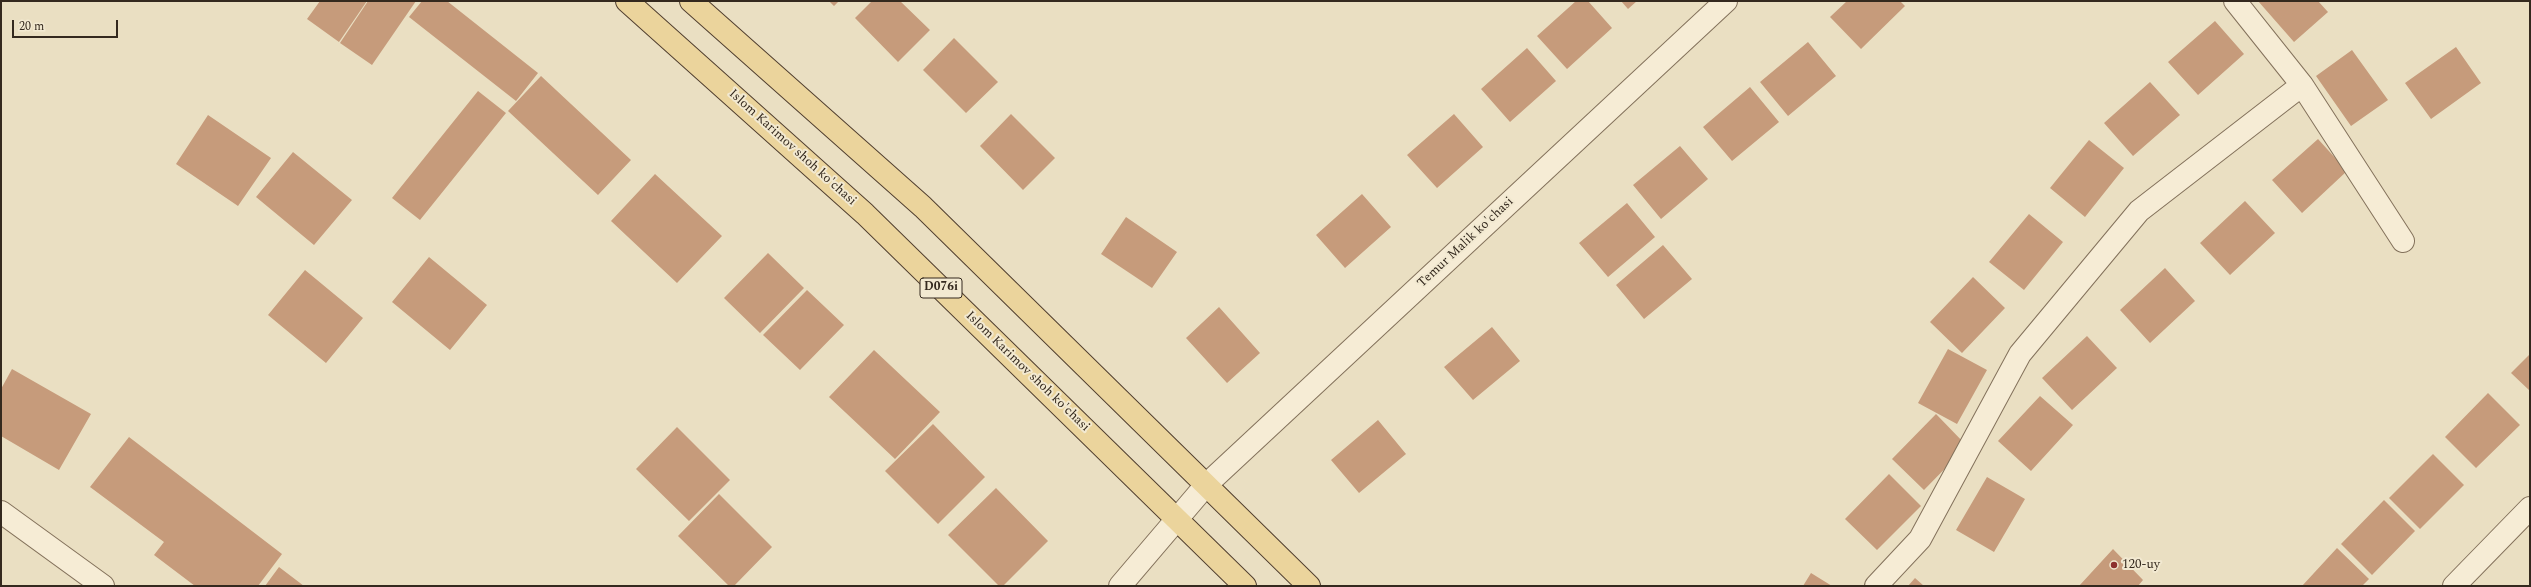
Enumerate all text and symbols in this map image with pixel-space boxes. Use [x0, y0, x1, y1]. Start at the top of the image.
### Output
scale bar [14, 12, 120, 38]
text: 20 m [19, 17, 44, 36]
street label: Islom Karimov shoh ko'chasi [725, 87, 859, 209]
street label: Temur Malik ko'chasi [1415, 195, 1517, 291]
road number: D076i [920, 278, 962, 298]
street label: Islom Karimov shoh ko'chasi [962, 309, 1092, 435]
place label: 120-uy [2122, 557, 2160, 573]
marker: 120-uy [2109, 560, 2119, 570]

